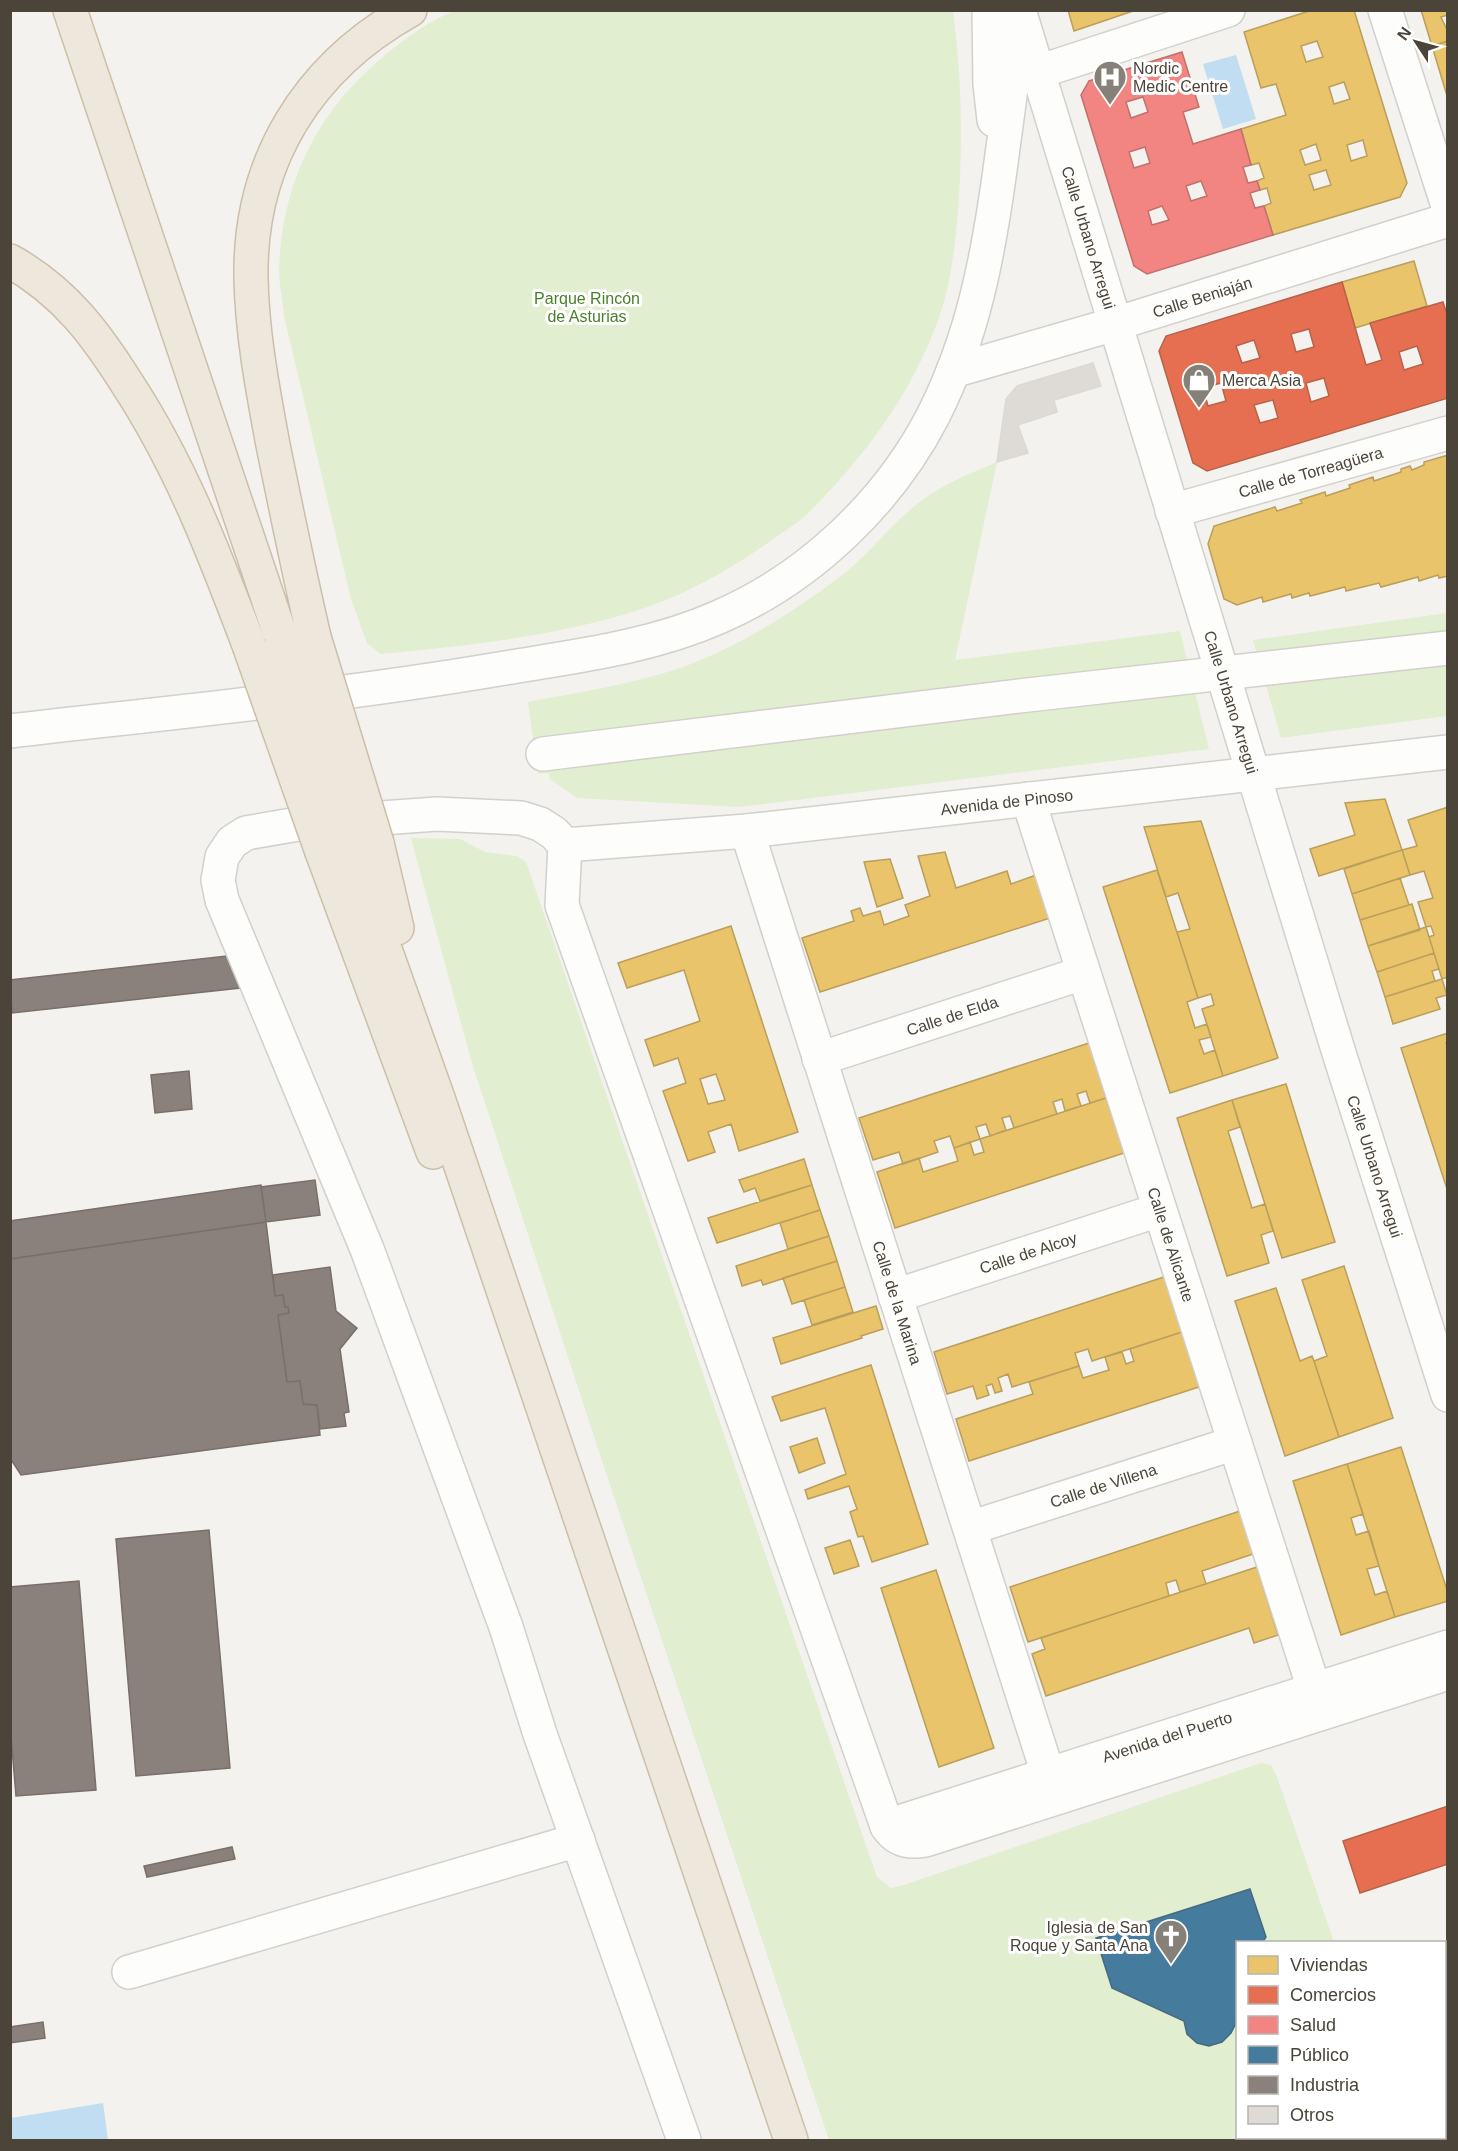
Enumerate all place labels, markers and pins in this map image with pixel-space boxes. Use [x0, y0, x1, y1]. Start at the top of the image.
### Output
hospital icon: Nordic Medic Centre [1092, 59, 1128, 106]
place label: Nordic Medic Centre [1133, 60, 1228, 95]
shop icon: Merca Asia [1181, 362, 1217, 409]
place label: Merca Asia [1222, 372, 1301, 389]
church icon: Iglesia de San Roque y Santa Ana [1153, 1918, 1189, 1965]
place label: Iglesia de San Roque y Santa Ana [1010, 1919, 1148, 1954]

